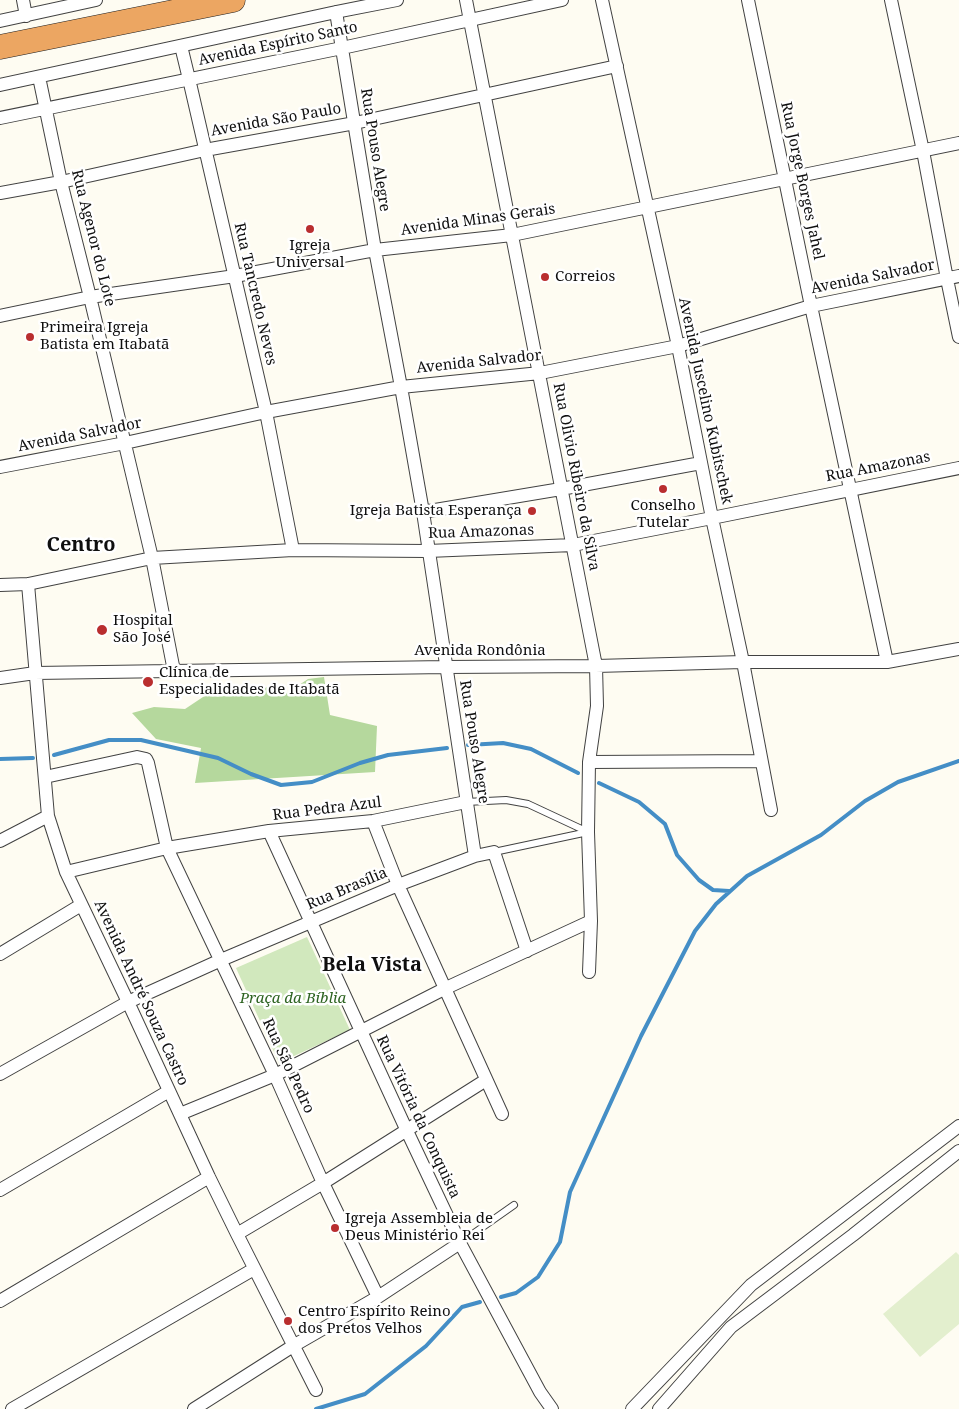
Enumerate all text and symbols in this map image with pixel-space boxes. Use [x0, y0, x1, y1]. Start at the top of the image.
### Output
street label: Avenida Espírito Santo [197, 18, 359, 70]
street label: Rua Pouso Alegre [356, 87, 394, 213]
street label: Avenida São Paulo [209, 100, 343, 140]
street label: Rua Jorge Borges Jahel [776, 100, 828, 262]
street label: Rua Agenor do Lote [67, 168, 119, 308]
street label: Avenida Minas Gerais [400, 200, 556, 240]
street label: Rua Tancredo Neves [230, 221, 280, 367]
marker: Igreja Universal [304, 223, 316, 235]
place label: Igreja Universal [276, 237, 344, 272]
street label: Avenida Salvador [810, 256, 936, 298]
place label: Correios [555, 268, 615, 286]
marker: Correios [539, 271, 551, 283]
street label: Avenida Juscelino Kubitschek [674, 296, 736, 506]
place label: Primeira Igreja Batista em Itabatã [40, 319, 169, 354]
marker: Primeira Igreja Batista em Itabatã [24, 331, 36, 343]
street label: Avenida Salvador [416, 346, 542, 378]
street label: Rua Olivio Ribeiro da Silva [549, 382, 603, 572]
street label: Avenida Salvador [17, 414, 143, 456]
street label: Rua Amazonas [824, 448, 932, 486]
marker: Conselho Tutelar [657, 483, 669, 495]
place label: Conselho Tutelar [630, 497, 696, 532]
place label: Igreja Batista Esperança [350, 502, 522, 520]
marker: Igreja Batista Esperança [526, 505, 538, 517]
street label: Rua Amazonas [428, 521, 534, 543]
district label: Centro [47, 533, 115, 557]
place label: Hospital São José [113, 612, 173, 647]
marker: Hospital São José [95, 623, 109, 637]
street label: Avenida Rondônia [414, 642, 546, 660]
place label: Clínica de Especialidades de Itabatã [159, 664, 340, 699]
marker: Clínica de Especialidades de Itabatã [141, 675, 155, 689]
street label: Rua Pouso Alegre [455, 679, 493, 805]
street label: Rua Pedra Azul [272, 793, 382, 825]
street label: Rua Brasília [304, 864, 390, 914]
street label: Avenida André Souza Castro [90, 897, 192, 1089]
district label: Bela Vista [322, 953, 422, 977]
park label: Praça da Bíblia [240, 990, 346, 1008]
street label: Rua São Pedro [258, 1016, 318, 1116]
street label: Rua Vitória da Conquista [372, 1033, 464, 1201]
place label: Igreja Assembleia de Deus Ministério Rei [345, 1210, 493, 1245]
marker: Igreja Assembleia de Deus Ministério Rei [329, 1222, 341, 1234]
place label: Centro Espírito Reino dos Pretos Velhos [298, 1303, 451, 1338]
marker: Centro Espírito Reino dos Pretos Velhos [282, 1315, 294, 1327]

